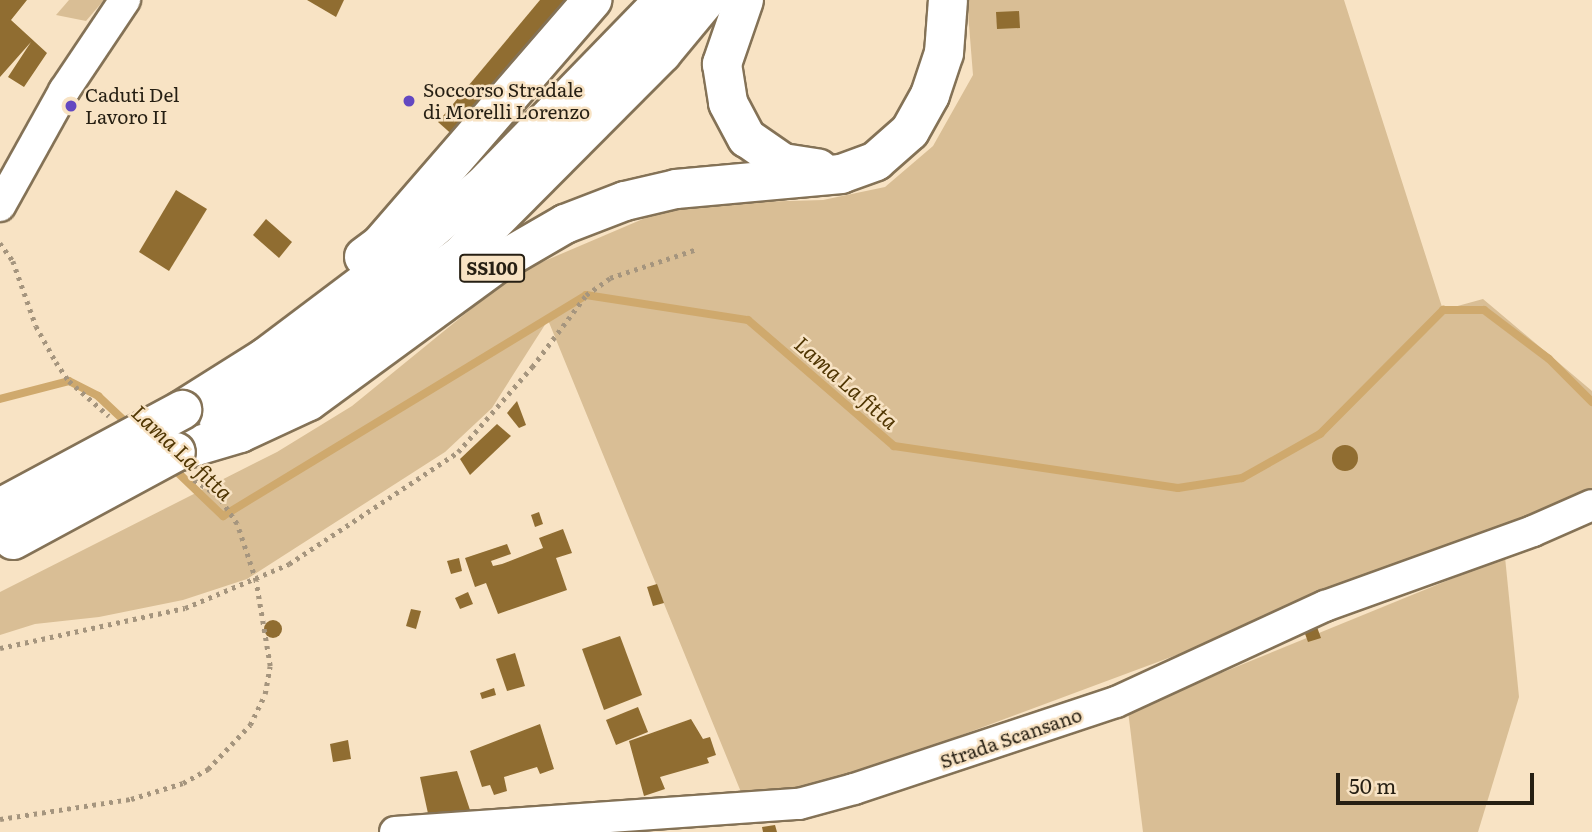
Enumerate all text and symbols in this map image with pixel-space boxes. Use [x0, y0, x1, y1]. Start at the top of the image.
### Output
place label: Soccorso Stradale di Morelli Lorenzo [423, 79, 590, 123]
place label: Caduti Del Lavoro II [85, 84, 179, 128]
marker: Soccorso Stradale di Morelli Lorenzo [401, 93, 417, 109]
marker: Caduti Del Lavoro II [63, 98, 79, 114]
road number: SS100 [459, 254, 525, 282]
water label: Lama La fitta [790, 330, 904, 434]
water label: Lama La fitta [128, 399, 238, 505]
street label: Strada Scansano [937, 703, 1085, 773]
scale bar [1340, 758, 1538, 802]
text: 50 m [1349, 769, 1396, 800]

